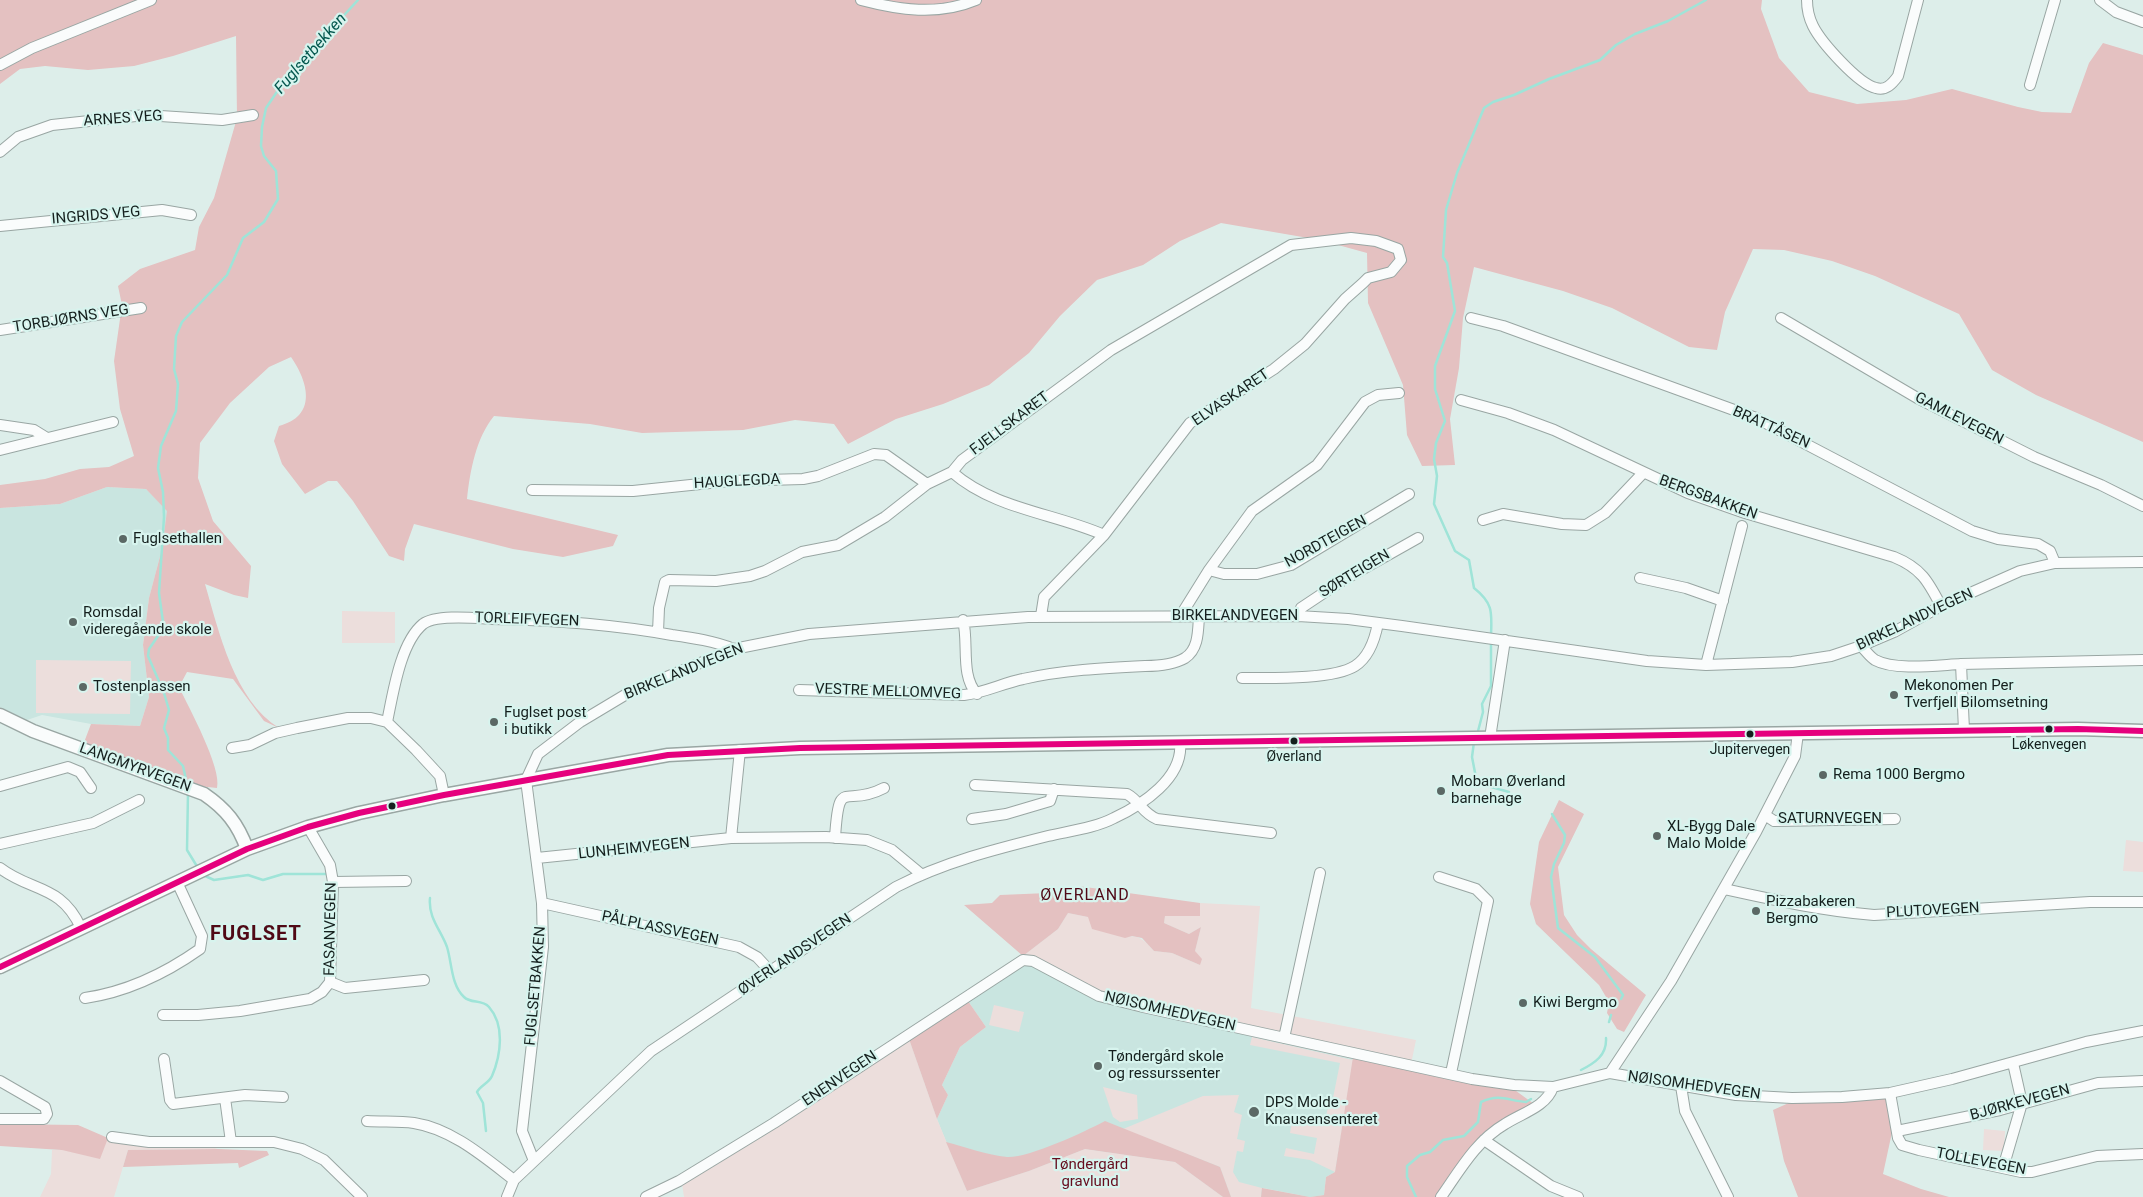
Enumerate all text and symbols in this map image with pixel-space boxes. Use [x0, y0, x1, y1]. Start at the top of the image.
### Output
water label: Fuglsetbekken [271, 10, 351, 98]
street label: ARNES VEG [83, 107, 163, 131]
street label: INGRIDS VEG [51, 203, 141, 229]
street label: TORBJØRNS VEG [12, 301, 130, 337]
street label: ELVASKARET [1189, 366, 1273, 430]
street label: FJELLSKARET [967, 388, 1053, 460]
street label: GAMLEVEGEN [1912, 389, 2006, 449]
street label: BRATTÅSEN [1730, 403, 1812, 453]
street label: HAUGLEGDA [693, 471, 781, 493]
street label: BERGSBAKKEN [1656, 472, 1760, 524]
street label: NORDTEIGEN [1282, 512, 1370, 572]
place label: Fuglsethallen [133, 530, 222, 548]
marker: Fuglsethallen [117, 533, 129, 545]
street label: SØRTEIGEN [1317, 546, 1393, 602]
street label: BIRKELANDVEGEN [1854, 585, 1976, 655]
place label: Romsdal videregående skole [83, 604, 212, 639]
street label: BIRKELANDVEGEN [1172, 607, 1298, 625]
street label: TORLEIFVEGEN [474, 609, 580, 631]
marker: Romsdal videregående skole [67, 616, 79, 628]
street label: BIRKELANDVEGEN [622, 640, 746, 704]
place label: Mekonomen Per Tverfjell Bilomsetning [1904, 677, 2048, 712]
place label: Tostenplassen [93, 678, 191, 696]
street label: VESTRE MELLOMVEG [815, 680, 961, 704]
marker: Tostenplassen [77, 681, 89, 693]
marker: Mekonomen Per Tverfjell Bilomsetning [1888, 689, 1900, 701]
place label: Fuglset post i butikk [504, 704, 586, 739]
marker: Fuglset post i butikk [488, 716, 500, 728]
marker: Løkenvegen [2044, 724, 2054, 734]
marker: Jupitervegen [1745, 729, 1755, 739]
marker: Øverland [1289, 736, 1299, 746]
place label: Løkenvegen [2012, 737, 2086, 753]
street label: LANGMYRVEGEN [77, 739, 193, 797]
place label: Jupitervegen [1710, 742, 1790, 758]
place label: Øverland [1266, 749, 1322, 765]
place label: Rema 1000 Bergmo [1833, 766, 1965, 784]
marker: Rema 1000 Bergmo [1817, 769, 1829, 781]
place label: Mobarn Øverland barnehage [1451, 773, 1565, 808]
marker: Mobarn Øverland barnehage [1435, 785, 1447, 797]
unlabelled marker [387, 801, 397, 811]
street label: SATURNVEGEN [1778, 810, 1882, 828]
place label: XL-Bygg Dale Malo Molde [1667, 818, 1755, 853]
marker: XL-Bygg Dale Malo Molde [1651, 830, 1663, 842]
street label: LUNHEIMVEGEN [577, 834, 691, 864]
street label: FASANVEGEN [321, 882, 341, 976]
district label: ØVERLAND [1039, 886, 1131, 906]
place label: Pizzabakeren Bergmo [1766, 893, 1855, 928]
street label: PLUTOVEGEN [1886, 900, 1980, 922]
marker: Pizzabakeren Bergmo [1750, 905, 1762, 917]
street label: PÅLPLASSVEGEN [600, 908, 720, 950]
street label: ØVERLANDSVEGEN [735, 910, 855, 1000]
district label: FUGLSET [209, 923, 303, 947]
street label: FUGLSETBAKKEN [522, 925, 550, 1047]
street label: NØISOMHEDVEGEN [1103, 988, 1237, 1036]
place label: Kiwi Bergmo [1533, 994, 1617, 1012]
marker: Kiwi Bergmo [1517, 997, 1529, 1009]
street label: ENENVEGEN [799, 1048, 881, 1110]
place label: Tøndergård skole og ressurssenter [1108, 1048, 1224, 1083]
marker: Tøndergård skole og ressurssenter [1092, 1060, 1104, 1072]
street label: NØISOMHEDVEGEN [1626, 1068, 1762, 1104]
street label: BJØRKEVEGEN [1968, 1081, 2072, 1125]
place label: DPS Molde - Knausensenteret [1265, 1094, 1378, 1129]
marker: DPS Molde - Knausensenteret [1247, 1105, 1261, 1119]
street label: TOLLEVEGEN [1934, 1144, 2028, 1180]
park label: Tøndergård gravlund [1052, 1156, 1128, 1191]

